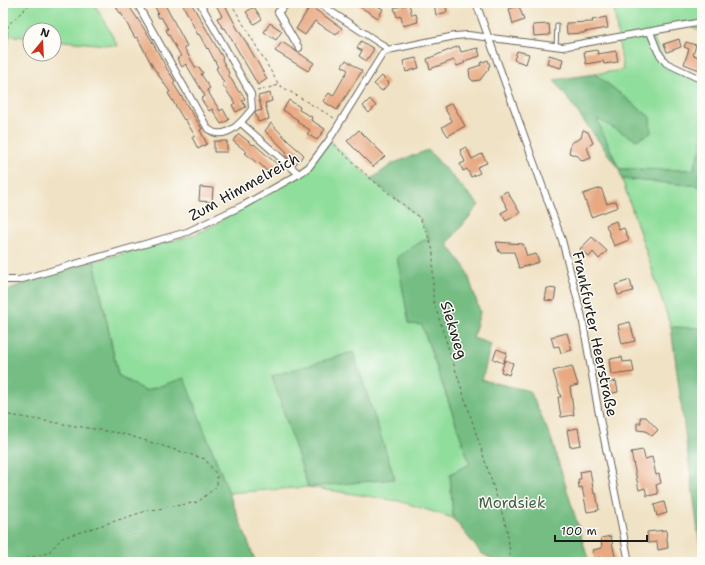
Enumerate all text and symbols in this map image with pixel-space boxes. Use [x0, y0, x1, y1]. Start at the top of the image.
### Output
north arrow [22, 22, 62, 62]
text: N [38, 24, 52, 42]
street label: Zum Himmelreich [185, 148, 303, 226]
street label: Frankfurter Heerstraße [568, 249, 622, 419]
street label: Siekweg [436, 299, 472, 361]
park label: Mordsiek [478, 493, 546, 513]
scale bar [555, 517, 647, 543]
text: 100 m [561, 523, 597, 539]

